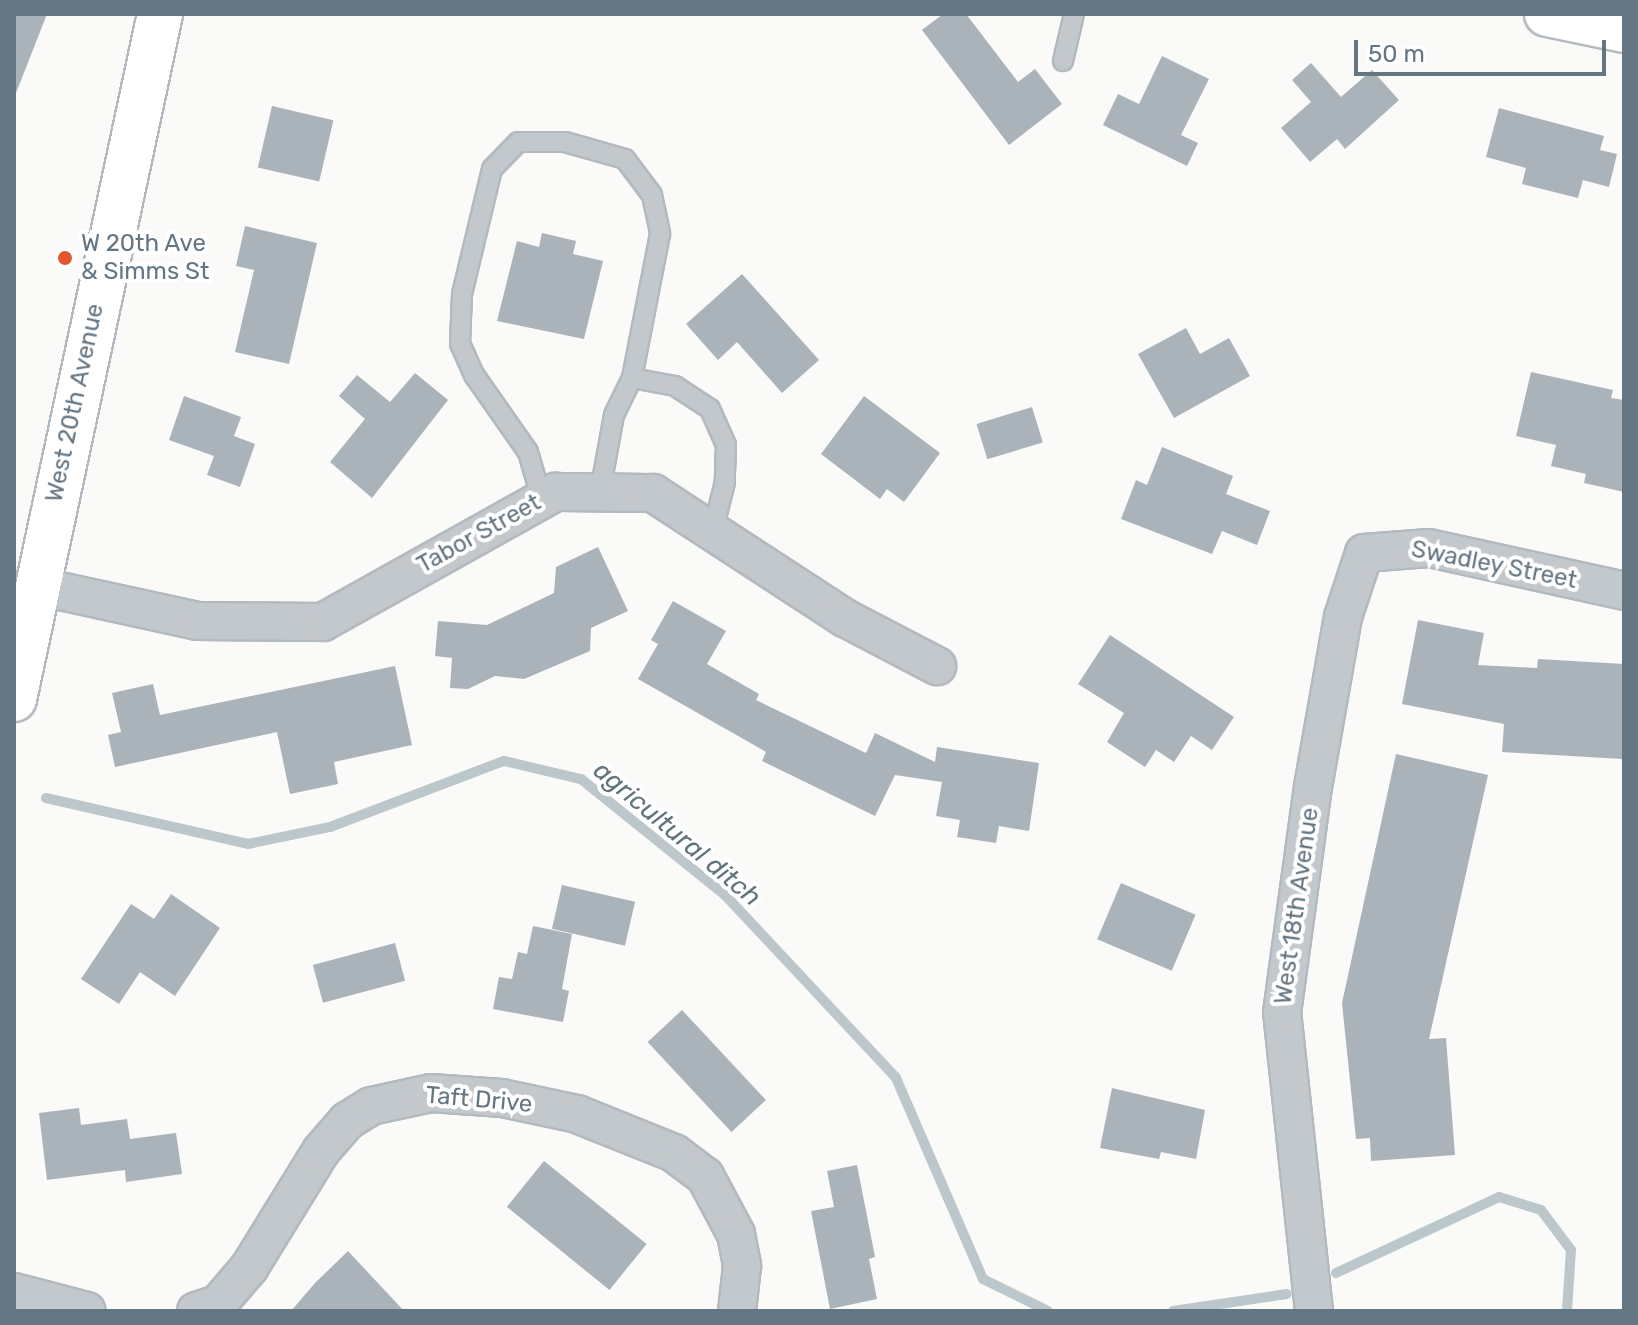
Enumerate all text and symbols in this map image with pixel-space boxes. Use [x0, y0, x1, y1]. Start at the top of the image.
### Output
scale bar [1358, 24, 1610, 74]
text: 50 m [1368, 40, 1425, 68]
place label: W 20th Ave & Simms St [81, 230, 209, 286]
marker: W 20th Ave & Simms St [56, 249, 74, 267]
street label: West 20th Avenue [40, 301, 110, 505]
street label: Tabor Street [412, 488, 546, 580]
street label: Swadley Street [1408, 535, 1580, 595]
water label: agricultural ditch [587, 755, 767, 913]
street label: West 18th Avenue [1269, 805, 1325, 1007]
street label: Taft Drive [424, 1081, 534, 1119]

